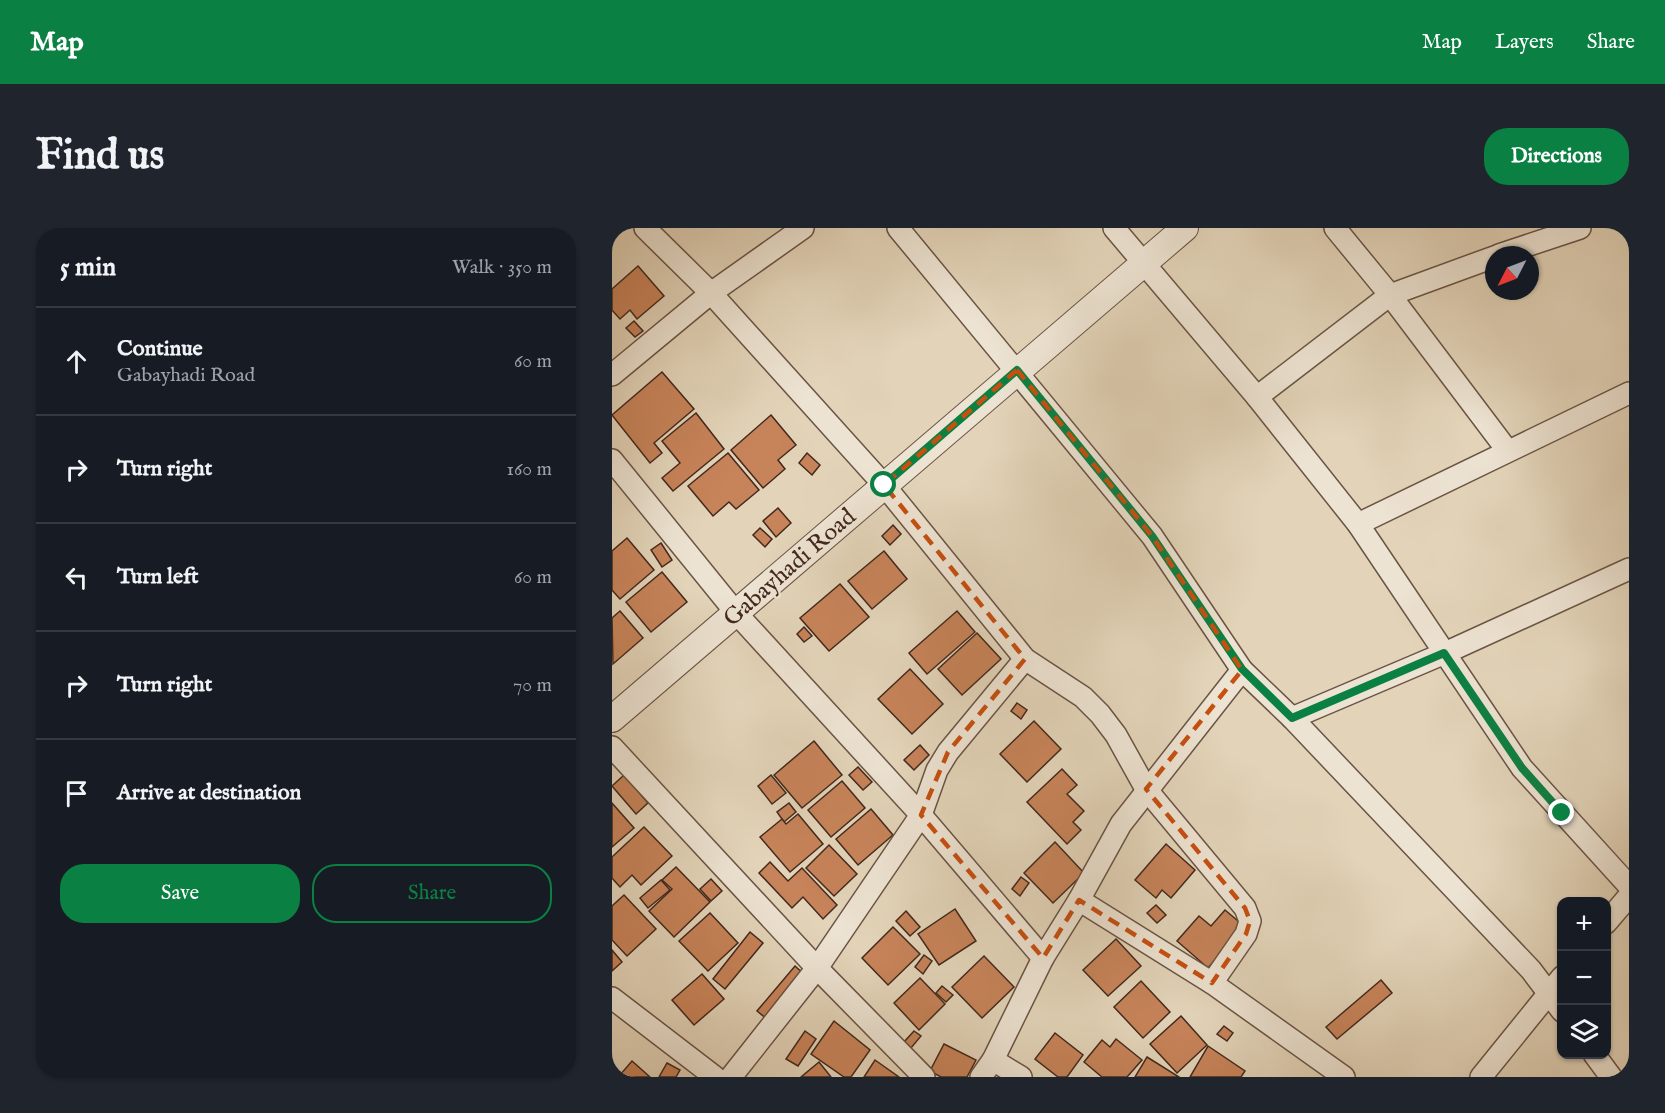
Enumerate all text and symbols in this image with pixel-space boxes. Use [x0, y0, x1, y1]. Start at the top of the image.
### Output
text: Map [30, 25, 84, 60]
text: Map [1422, 29, 1462, 56]
text: Layers [1495, 29, 1554, 56]
text: Share [1587, 29, 1635, 56]
button: Directions [1484, 128, 1629, 185]
text: Find us [36, 130, 164, 183]
north arrow [1485, 246, 1539, 300]
text: 5 min [60, 251, 116, 284]
text: Walk · 350 m [452, 255, 552, 280]
text: Continue [117, 335, 203, 363]
icon: ahead [60, 345, 93, 378]
text: 60 m [514, 349, 552, 374]
text: Gabayhadi Road [117, 363, 255, 388]
icon: right [60, 453, 93, 486]
text: Turn right [117, 455, 212, 483]
text: 160 m [506, 457, 552, 482]
route start [870, 471, 896, 497]
street label: Gabayhadi Road [717, 502, 863, 634]
icon: left [60, 561, 93, 594]
text: Turn left [117, 563, 199, 591]
text: 60 m [514, 565, 552, 590]
icon: right [60, 669, 93, 702]
text: Turn right [117, 671, 212, 699]
text: 70 m [513, 673, 552, 698]
icon: arrive [60, 777, 93, 810]
text: Arrive at destination [117, 779, 301, 807]
route end [1548, 799, 1574, 825]
button: Save [60, 864, 300, 923]
button: Share [312, 864, 552, 923]
map controls [1557, 897, 1611, 1059]
button: + [1557, 897, 1611, 951]
button: − [1557, 951, 1611, 1005]
button: layers [1557, 1005, 1611, 1059]

